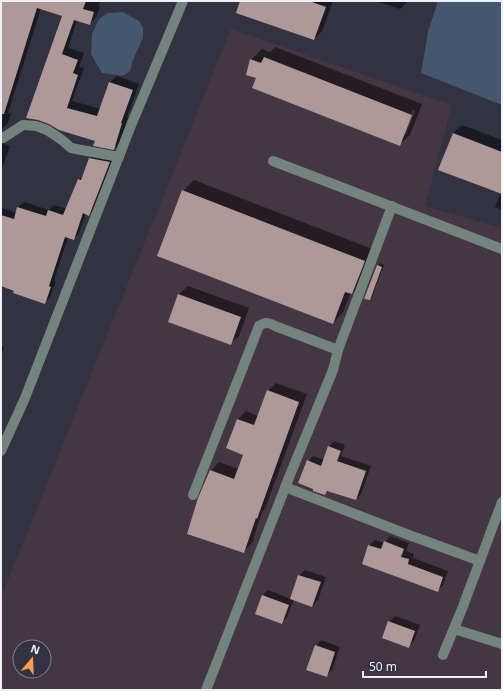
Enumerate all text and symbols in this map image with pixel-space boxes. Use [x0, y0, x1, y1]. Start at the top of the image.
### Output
north arrow [12, 639, 52, 679]
text: N [29, 641, 42, 658]
scale bar [363, 653, 486, 679]
text: 50 m [369, 658, 397, 675]

